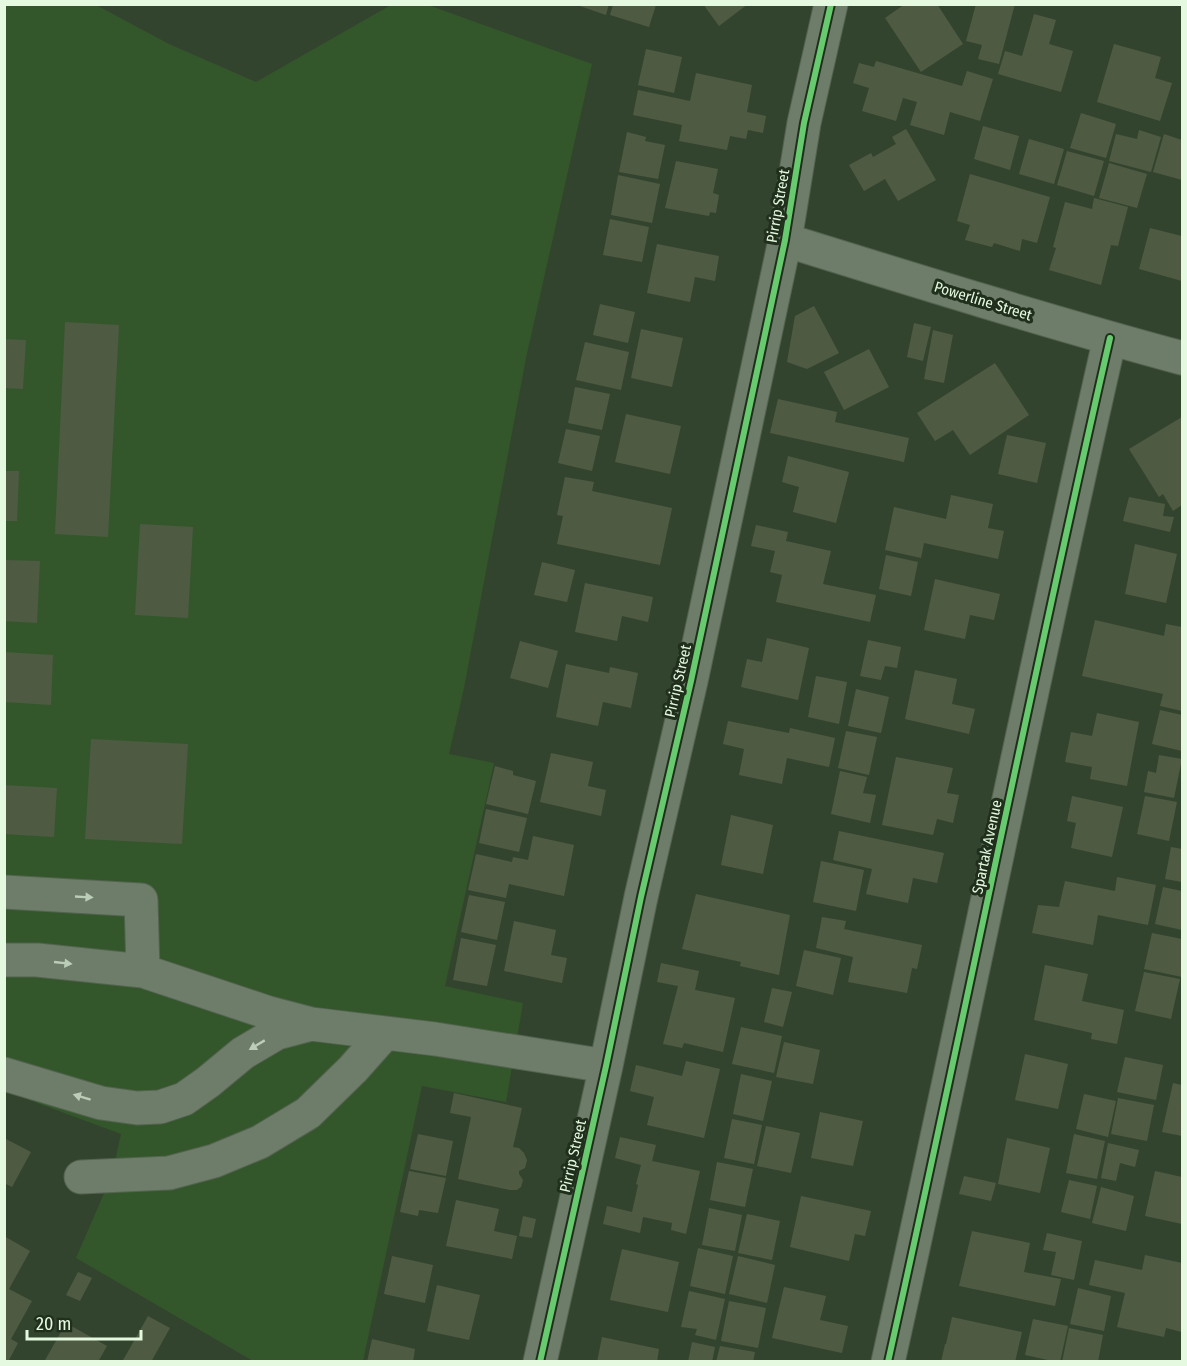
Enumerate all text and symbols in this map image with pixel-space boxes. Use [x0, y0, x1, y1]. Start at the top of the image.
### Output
street label: Pirrip Street [763, 168, 793, 244]
street label: Powerline Street [932, 278, 1034, 324]
street label: Pirrip Street [661, 643, 695, 719]
street label: Spartak Avenue [968, 798, 1006, 896]
one-way arrow [74, 892, 93, 902]
one-way arrow [53, 958, 72, 968]
one-way arrow [249, 1039, 265, 1050]
one-way arrow [73, 1092, 91, 1101]
street label: Pirrip Street [556, 1118, 590, 1194]
scale bar [27, 1303, 141, 1341]
text: 20 m [36, 1313, 71, 1335]

